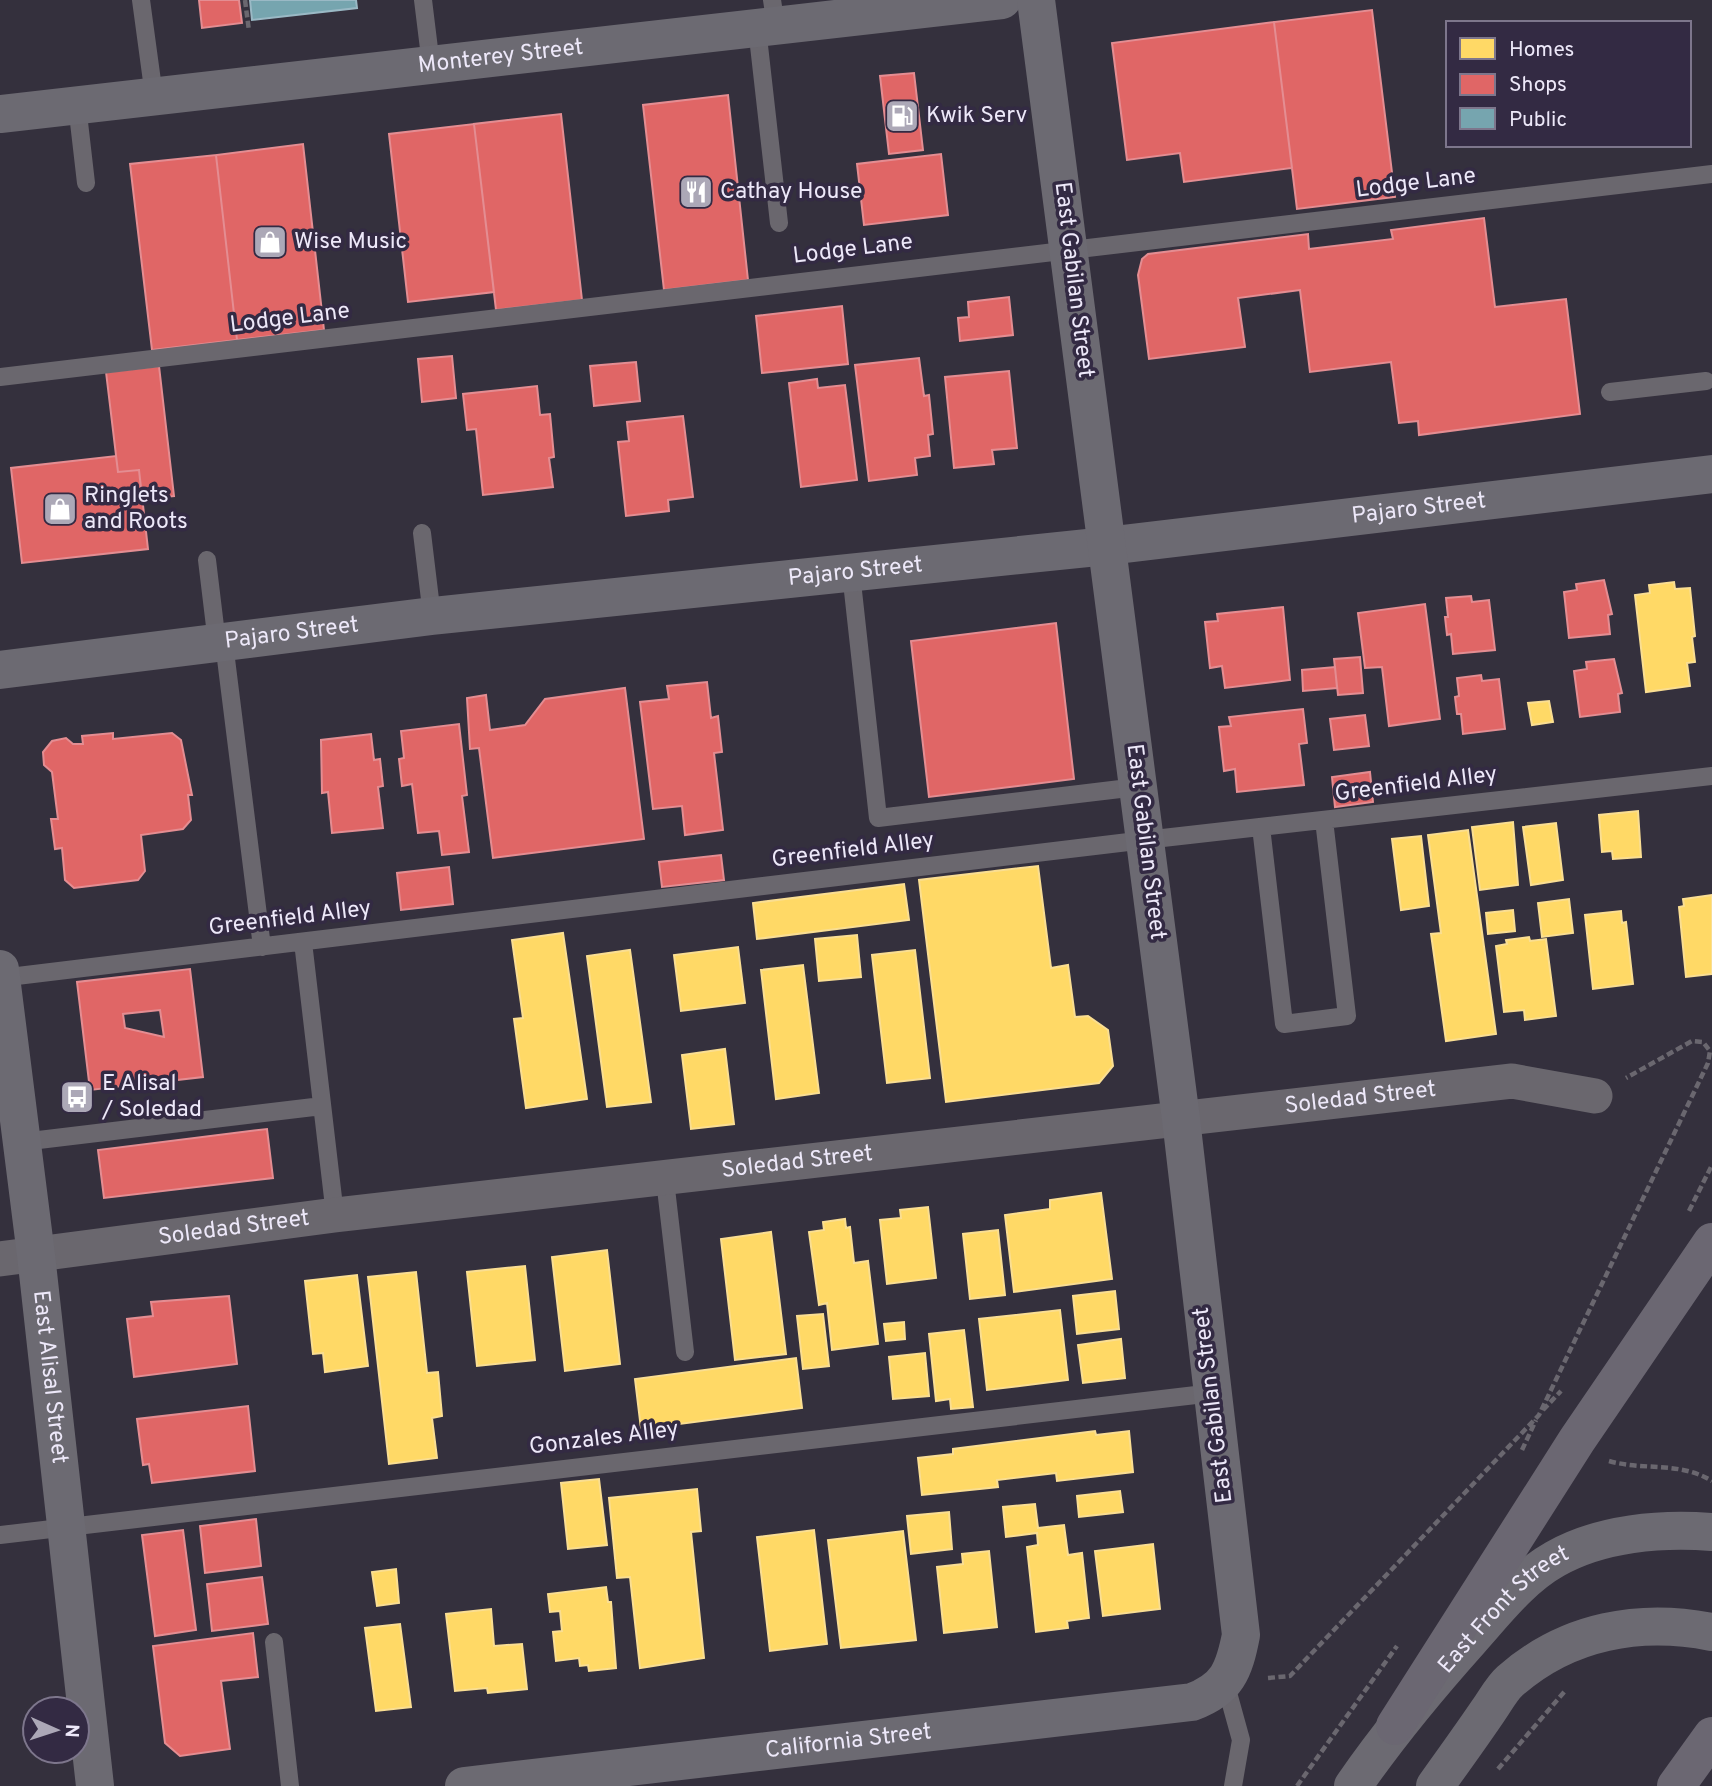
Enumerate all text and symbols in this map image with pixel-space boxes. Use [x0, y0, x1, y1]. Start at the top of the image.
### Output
legend [1446, 21, 1691, 147]
street label: Monterey Street [417, 33, 585, 81]
text: Homes [1509, 37, 1574, 64]
text: Shops [1509, 72, 1567, 99]
fuel station icon: Kwik Serv [883, 97, 921, 135]
place label: Kwik Serv [926, 102, 1027, 131]
text: Public [1509, 107, 1567, 134]
street label: Lodge Lane [1354, 162, 1478, 206]
restaurant icon: Cathay House [677, 173, 715, 211]
place label: Cathay House [720, 178, 862, 207]
street label: East Gabilan Street [1047, 180, 1099, 380]
shop icon: Wise Music [251, 223, 289, 261]
place label: Wise Music [294, 228, 407, 257]
street label: Lodge Lane [791, 228, 915, 272]
street label: Lodge Lane [228, 297, 352, 341]
place label: Ringlets and Roots [84, 482, 188, 537]
street label: Pajaro Street [1350, 487, 1488, 531]
shop icon: Ringlets and Roots [41, 490, 79, 528]
street label: Pajaro Street [787, 551, 924, 593]
street label: Pajaro Street [223, 611, 361, 656]
street label: East Gabilan Street [1119, 742, 1171, 942]
street label: Greenfield Alley [1333, 761, 1499, 809]
street label: Greenfield Alley [770, 827, 936, 875]
street label: Greenfield Alley [207, 895, 373, 943]
place label: E Alisal / Soledad [101, 1070, 202, 1125]
street label: Soledad Street [1283, 1075, 1438, 1121]
bus stop icon: E Alisal / Soledad [58, 1078, 96, 1116]
street label: Soledad Street [720, 1139, 874, 1185]
street label: Soledad Street [157, 1204, 311, 1253]
street label: East Alisal Street [26, 1289, 74, 1465]
street label: East Gabilan Street [1188, 1305, 1240, 1505]
street label: Gonzales Alley [528, 1415, 680, 1463]
street label: East Front Street [1432, 1539, 1574, 1680]
north arrow [21, 1695, 91, 1765]
street label: California Street [764, 1718, 933, 1766]
text: N [59, 1723, 83, 1738]

